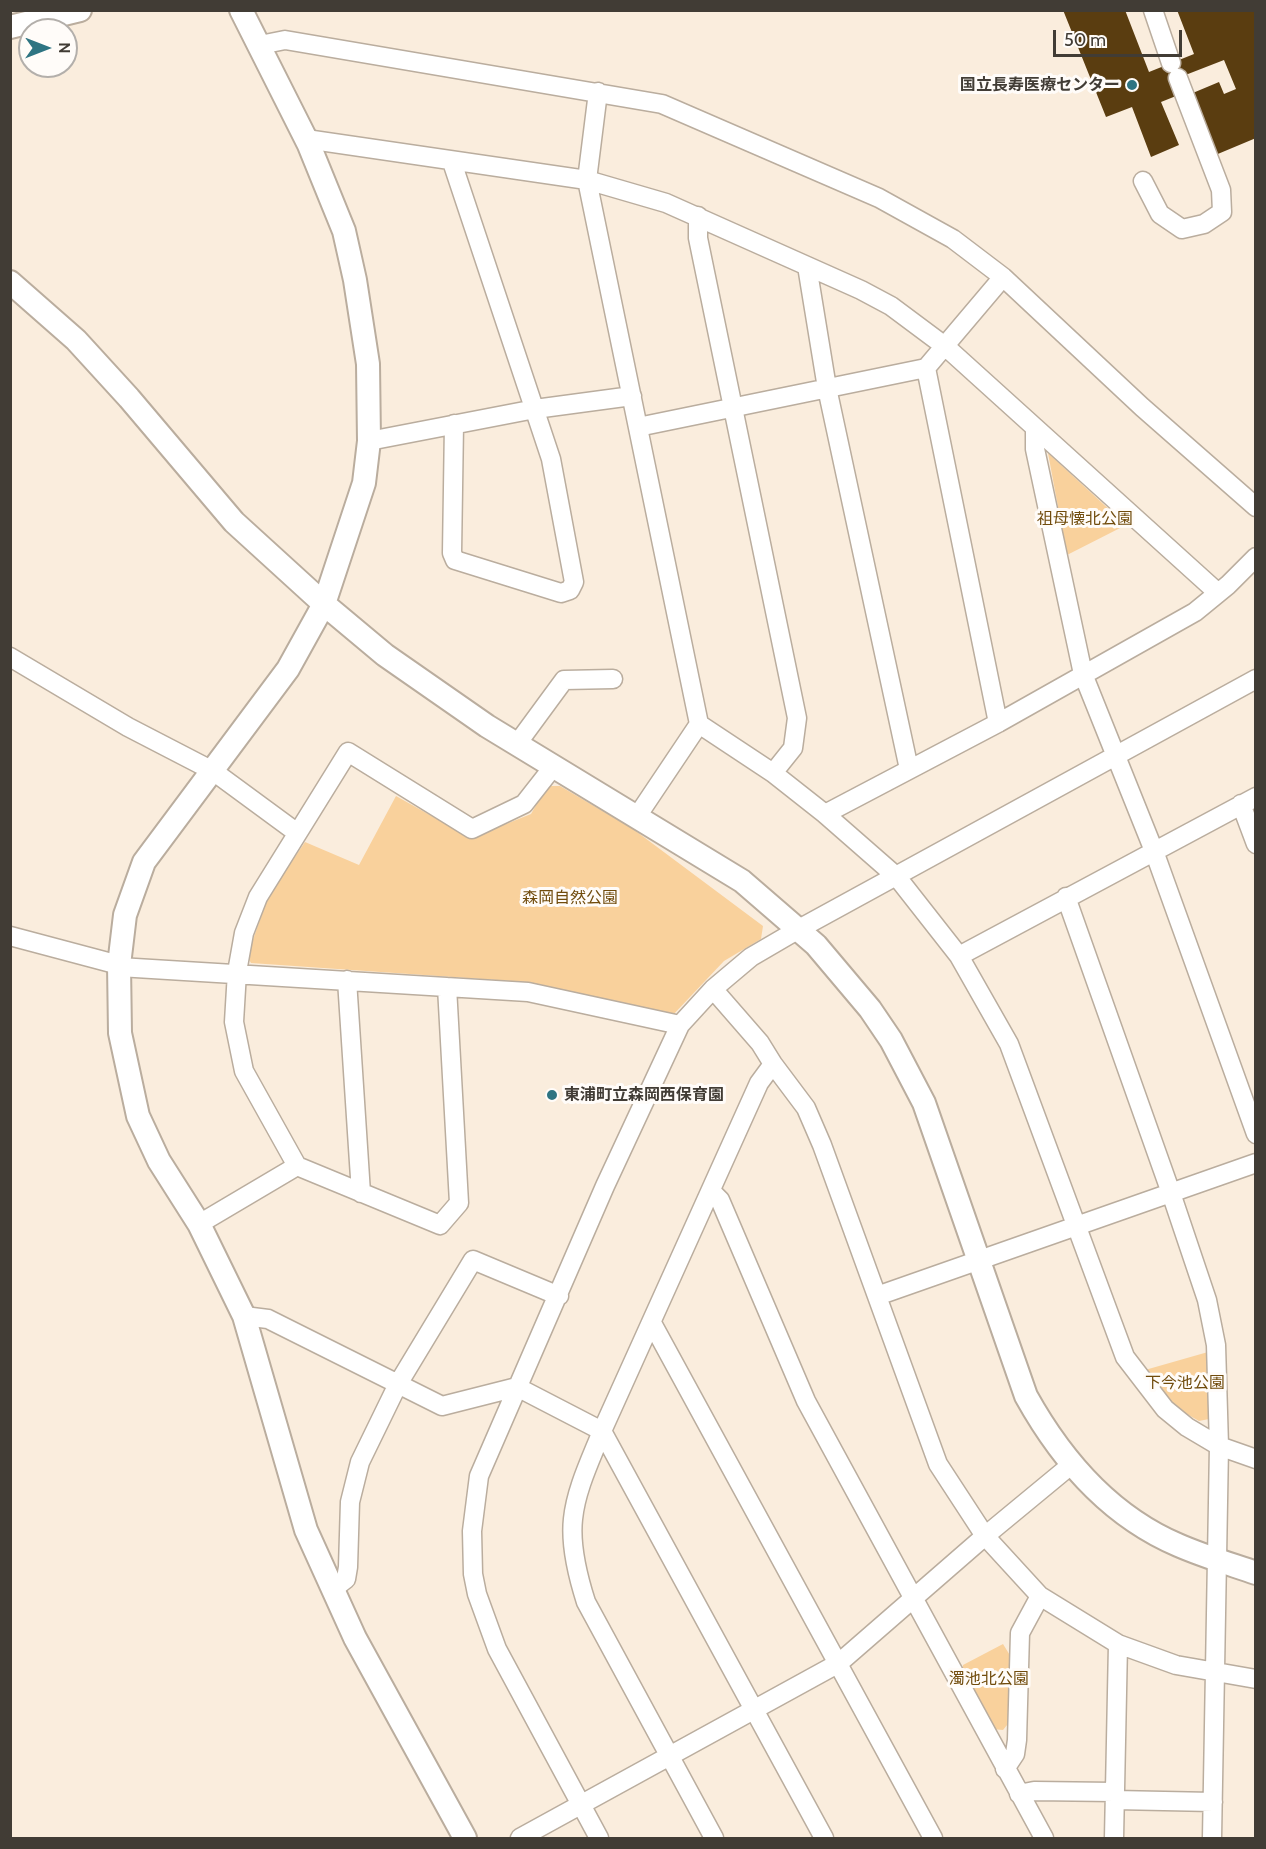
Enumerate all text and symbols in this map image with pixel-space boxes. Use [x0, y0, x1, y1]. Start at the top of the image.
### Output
north arrow [18, 18, 78, 78]
scale bar [1056, 18, 1185, 56]
text: 50 m [1064, 29, 1106, 51]
text: N [55, 42, 74, 54]
place label: 国立長寿医療センター [960, 75, 1120, 95]
marker: 国立長寿医療センター [1125, 78, 1139, 92]
park label: 祖母懐北公園 [1037, 509, 1133, 529]
park label: 森岡自然公園 [522, 888, 618, 908]
place label: 東浦町立森岡西保育園 [564, 1085, 724, 1105]
marker: 東浦町立森岡西保育園 [545, 1088, 559, 1102]
park label: 下今池公園 [1145, 1373, 1225, 1393]
park label: 濁池北公園 [949, 1669, 1029, 1689]

